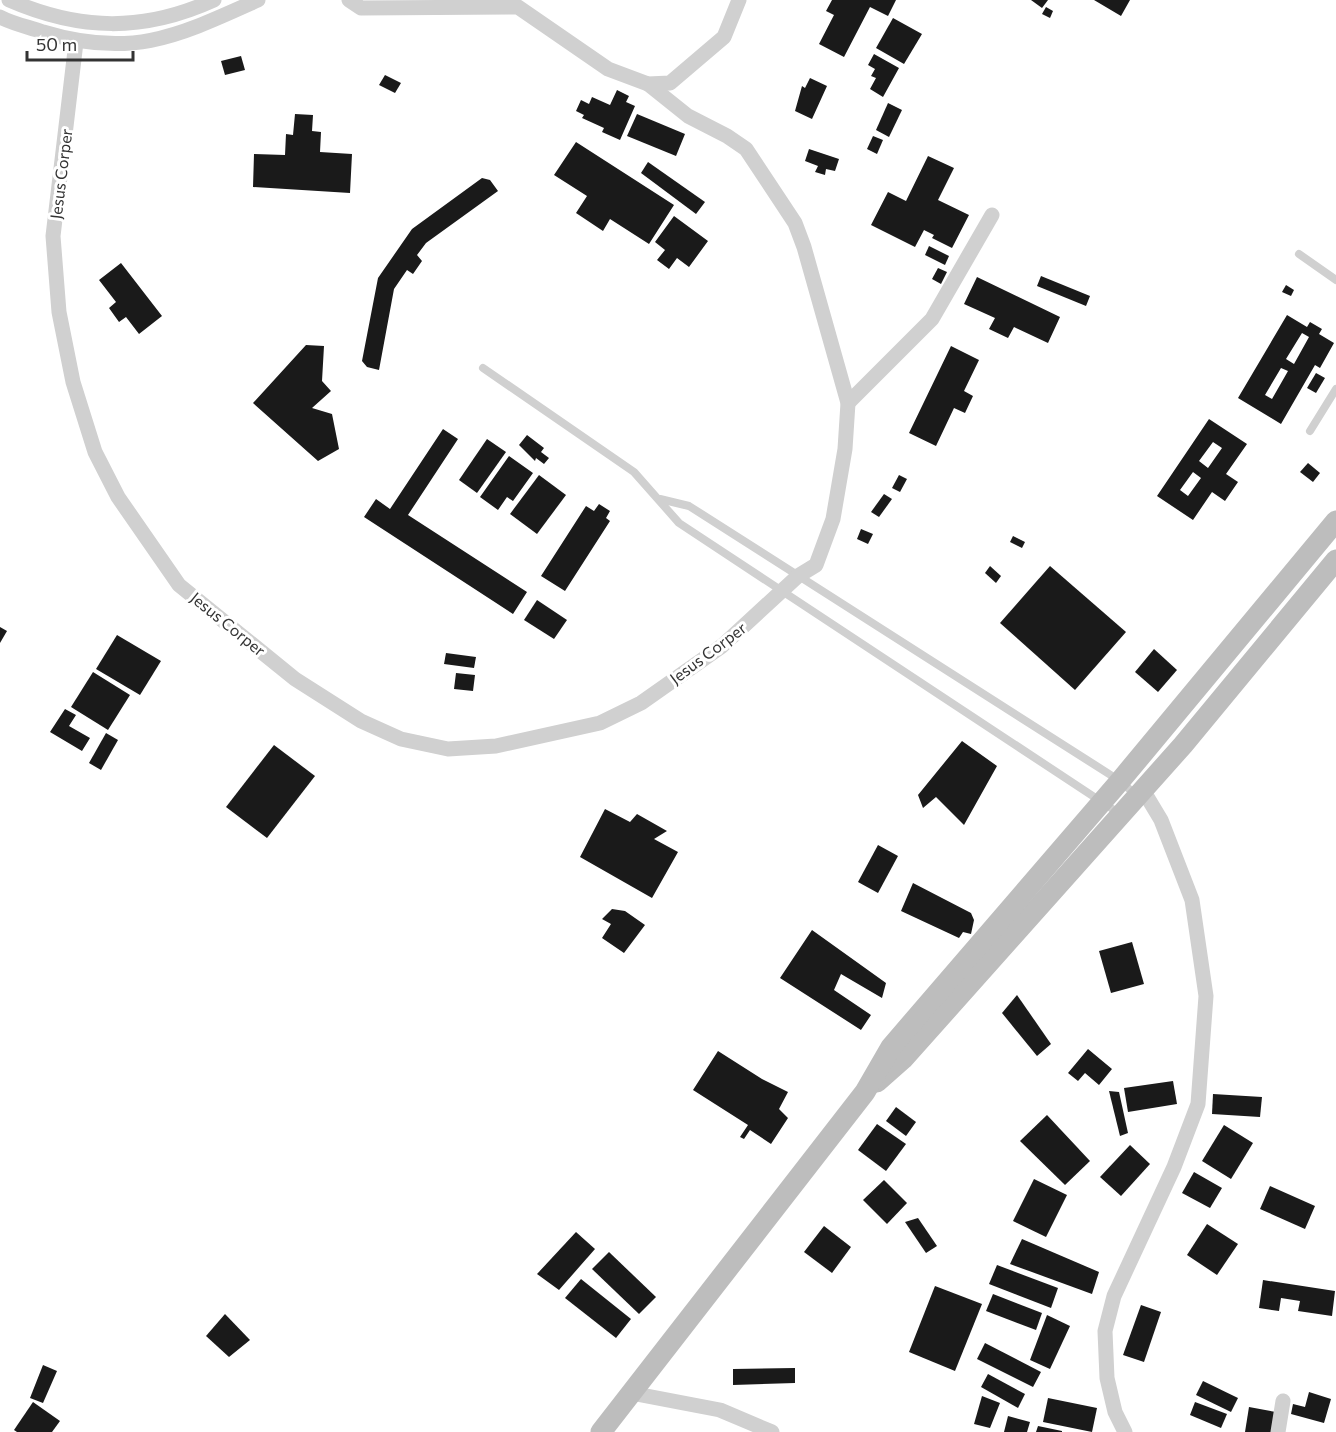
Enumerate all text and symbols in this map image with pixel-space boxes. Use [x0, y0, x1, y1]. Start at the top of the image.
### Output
scale bar [27, 24, 134, 62]
text: 50 m [36, 33, 77, 55]
street label: Jesus Corper [46, 127, 76, 220]
street label: Jesus Corper [187, 588, 270, 660]
street label: Jesus Corper [666, 617, 750, 688]

